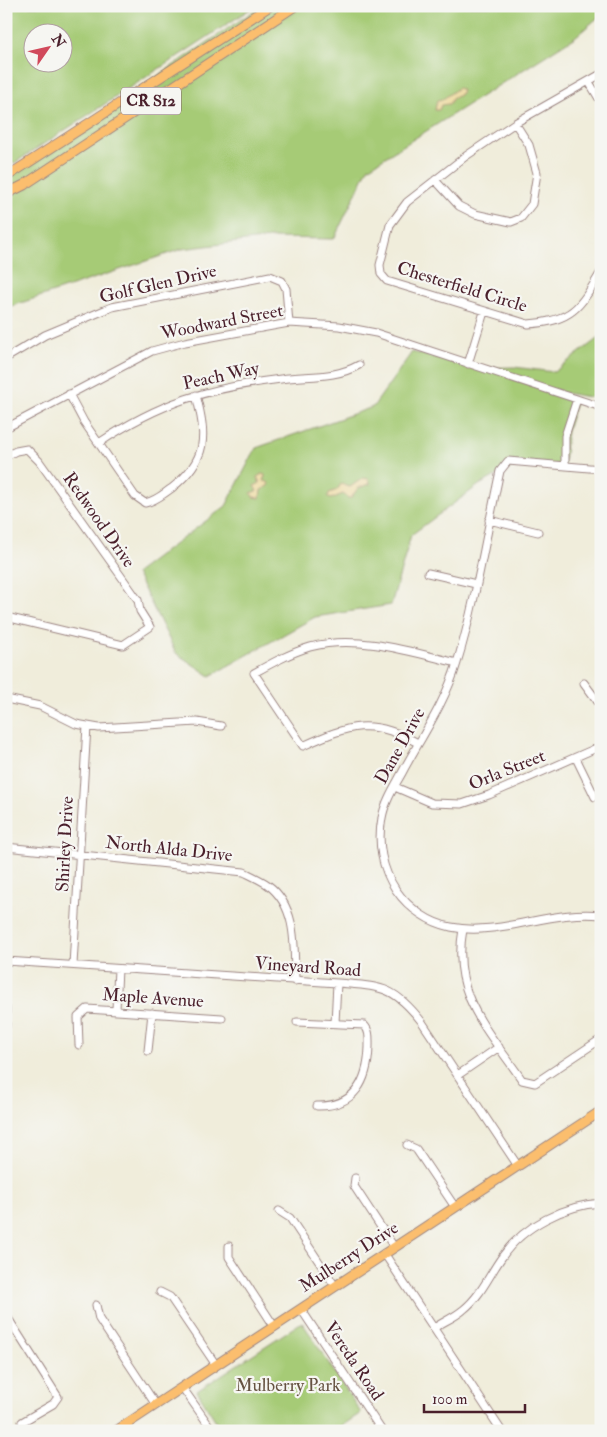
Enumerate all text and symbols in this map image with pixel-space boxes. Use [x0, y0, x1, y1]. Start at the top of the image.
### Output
north arrow [22, 22, 72, 72]
text: N [47, 30, 69, 51]
road number: CR S12 [121, 88, 181, 114]
street label: Chesterfield Circle [394, 256, 530, 318]
street label: Golf Glen Drive [97, 259, 219, 309]
street label: Woodward Street [158, 299, 285, 345]
street label: Peach Way [181, 356, 262, 395]
street label: Redwood Drive [58, 468, 141, 573]
street label: Dane Drive [370, 703, 431, 788]
street label: Orla Street [465, 744, 549, 796]
street label: Shirley Drive [51, 795, 79, 892]
street label: North Alda Drive [104, 831, 234, 867]
street label: Vineyard Road [254, 952, 362, 982]
street label: Maple Avenue [101, 983, 205, 1013]
street label: Mulberry Drive [295, 1216, 403, 1298]
street label: Vereda Road [319, 1317, 389, 1405]
park label: Mulberry Park [235, 1374, 341, 1397]
scale bar [424, 1382, 526, 1414]
text: 100 m [432, 1390, 468, 1409]

